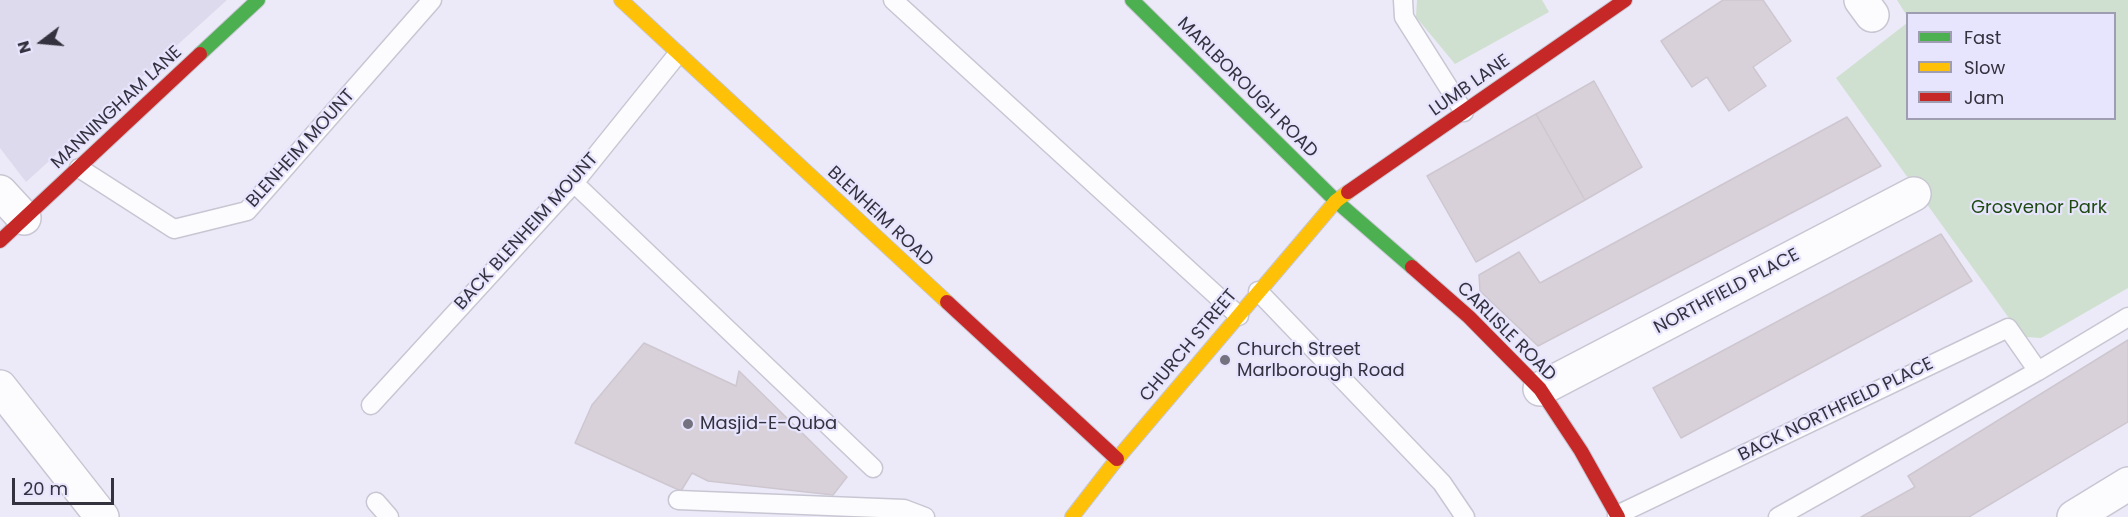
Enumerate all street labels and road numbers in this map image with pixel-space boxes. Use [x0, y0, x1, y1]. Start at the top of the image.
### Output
street label: MARLBOROUGH ROAD [1172, 13, 1322, 163]
street label: MANNINGHAM LANE [47, 42, 187, 174]
street label: LUMB LANE [1426, 50, 1514, 122]
street label: BLENHEIM MOUNT [242, 86, 360, 212]
street label: BACK BLENHEIM MOUNT [451, 149, 603, 315]
street label: BLENHEIM ROAD [823, 162, 937, 272]
street label: NORTHFIELD PLACE [1651, 245, 1803, 339]
street label: CARLISLE ROAD [1452, 278, 1560, 386]
street label: CHURCH STREET [1136, 285, 1242, 407]
street label: BACK NORTHFIELD PLACE [1735, 353, 1937, 467]

